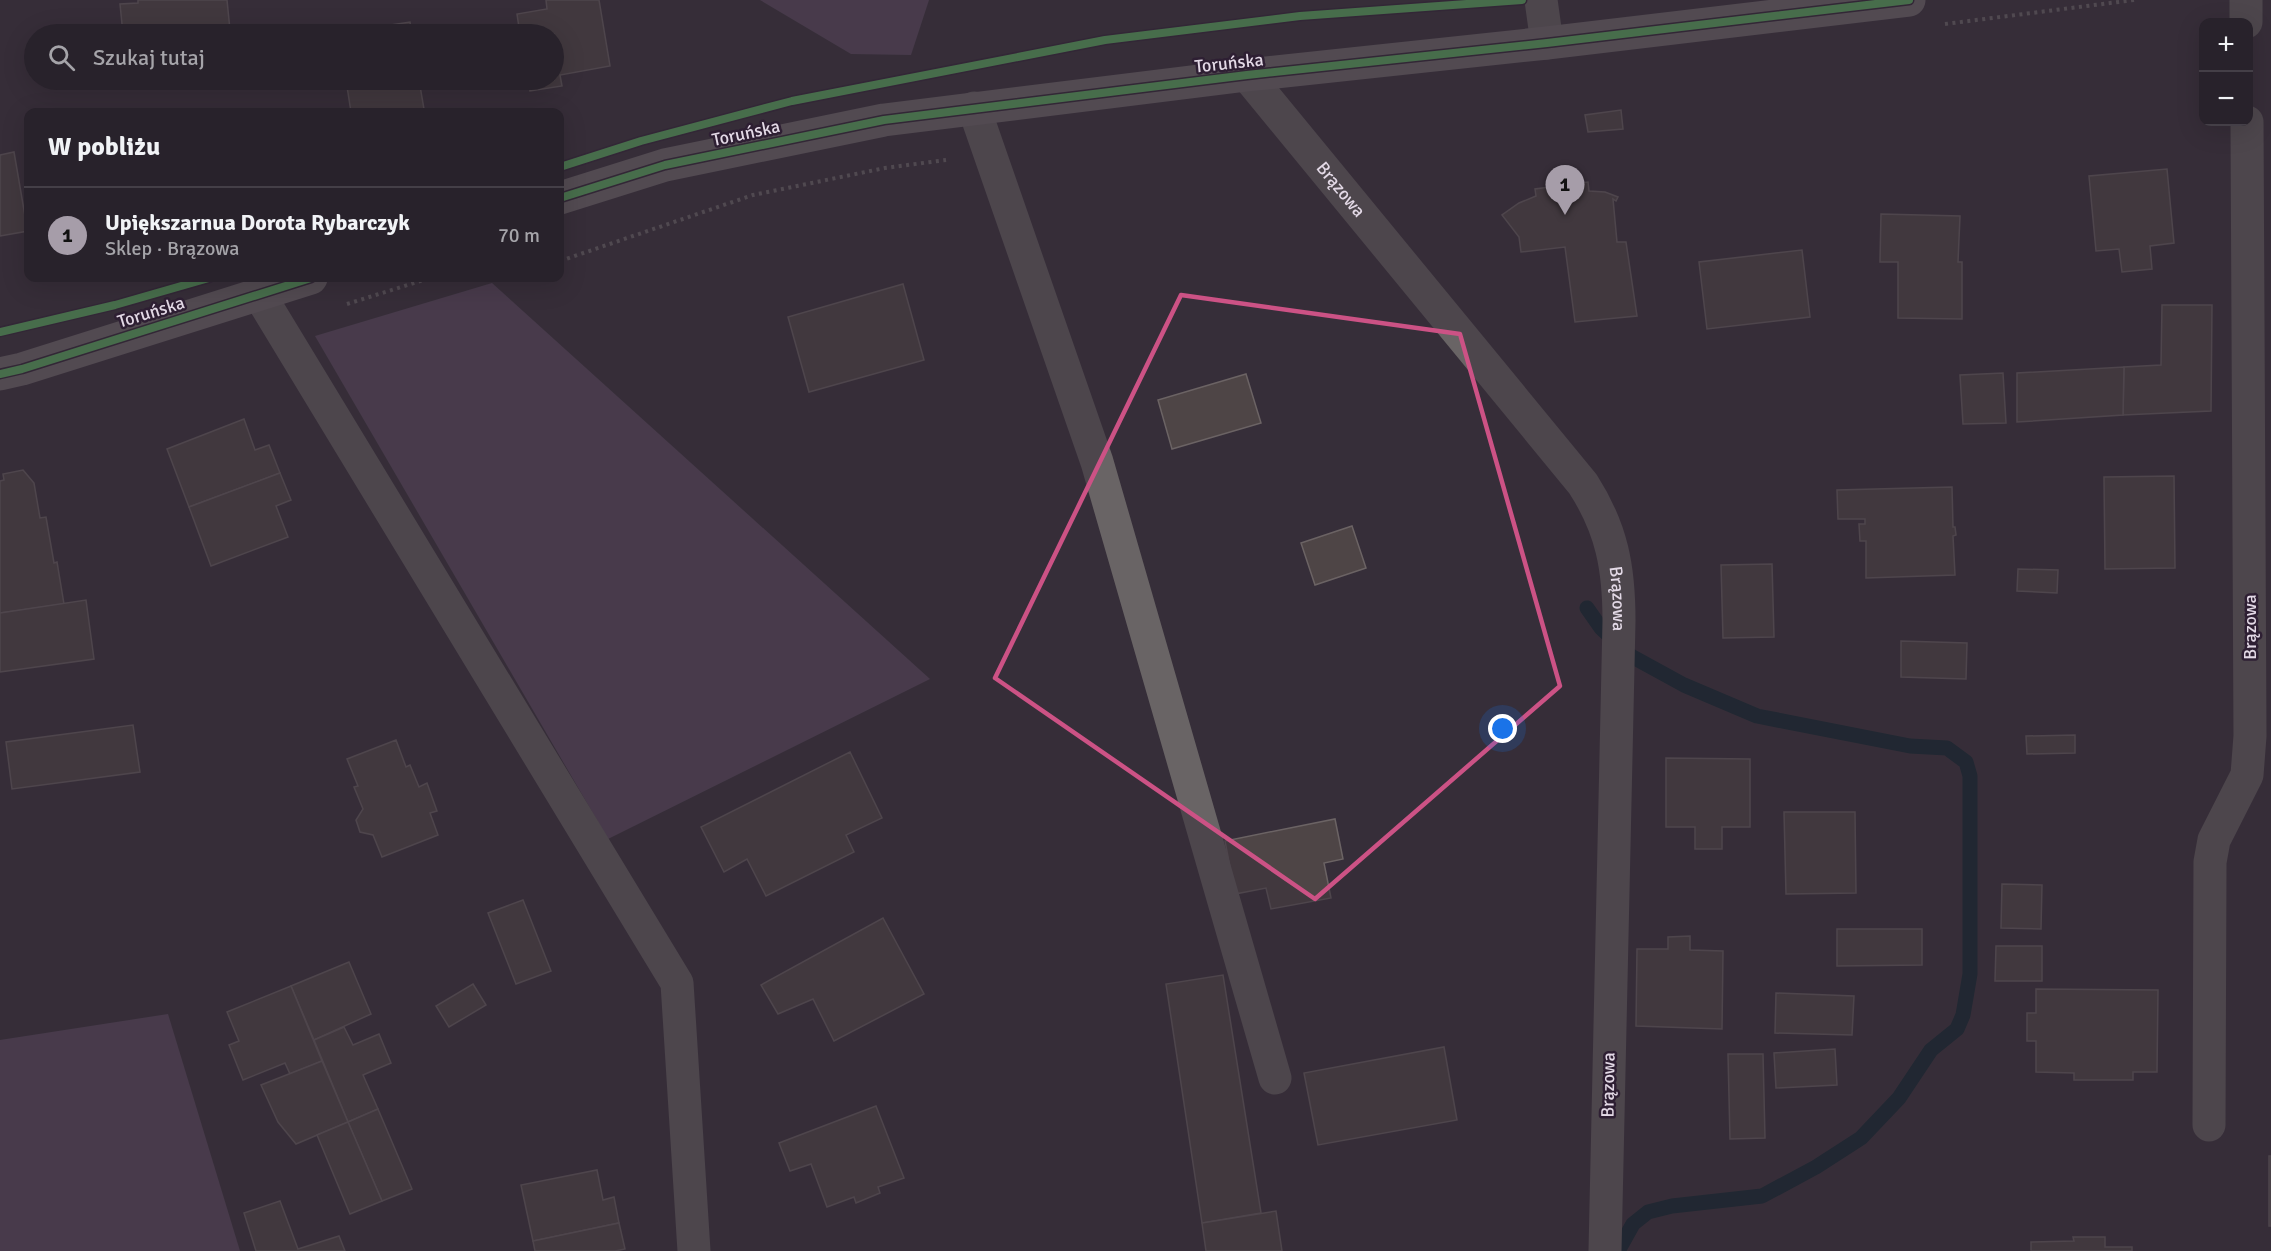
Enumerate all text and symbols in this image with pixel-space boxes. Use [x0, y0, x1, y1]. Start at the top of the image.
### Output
map controls [2199, 18, 2253, 126]
button: + [2199, 18, 2253, 72]
search box [24, 24, 564, 90]
icon: search [45, 41, 78, 74]
text: Szukaj tutaj [93, 44, 205, 71]
street label: Toruńska [1194, 48, 1264, 78]
button: − [2199, 72, 2253, 126]
street label: Toruńska [710, 115, 782, 151]
text: W pobliżu [48, 131, 160, 163]
street label: Brązowa [1312, 157, 1370, 222]
pin: 1 [1546, 166, 1584, 215]
text: Upiększarnua Dorota Rybarczyk [105, 209, 410, 236]
text: 1 [62, 223, 73, 248]
text: 70 m [498, 223, 540, 248]
text: Sklep · Brązowa [105, 236, 240, 261]
street label: Toruńska [115, 291, 187, 333]
street label: Brązowa [1604, 565, 1630, 632]
street label: Brązowa [2239, 594, 2261, 660]
your location [1488, 714, 1517, 743]
street label: Brązowa [1596, 1052, 1620, 1118]

